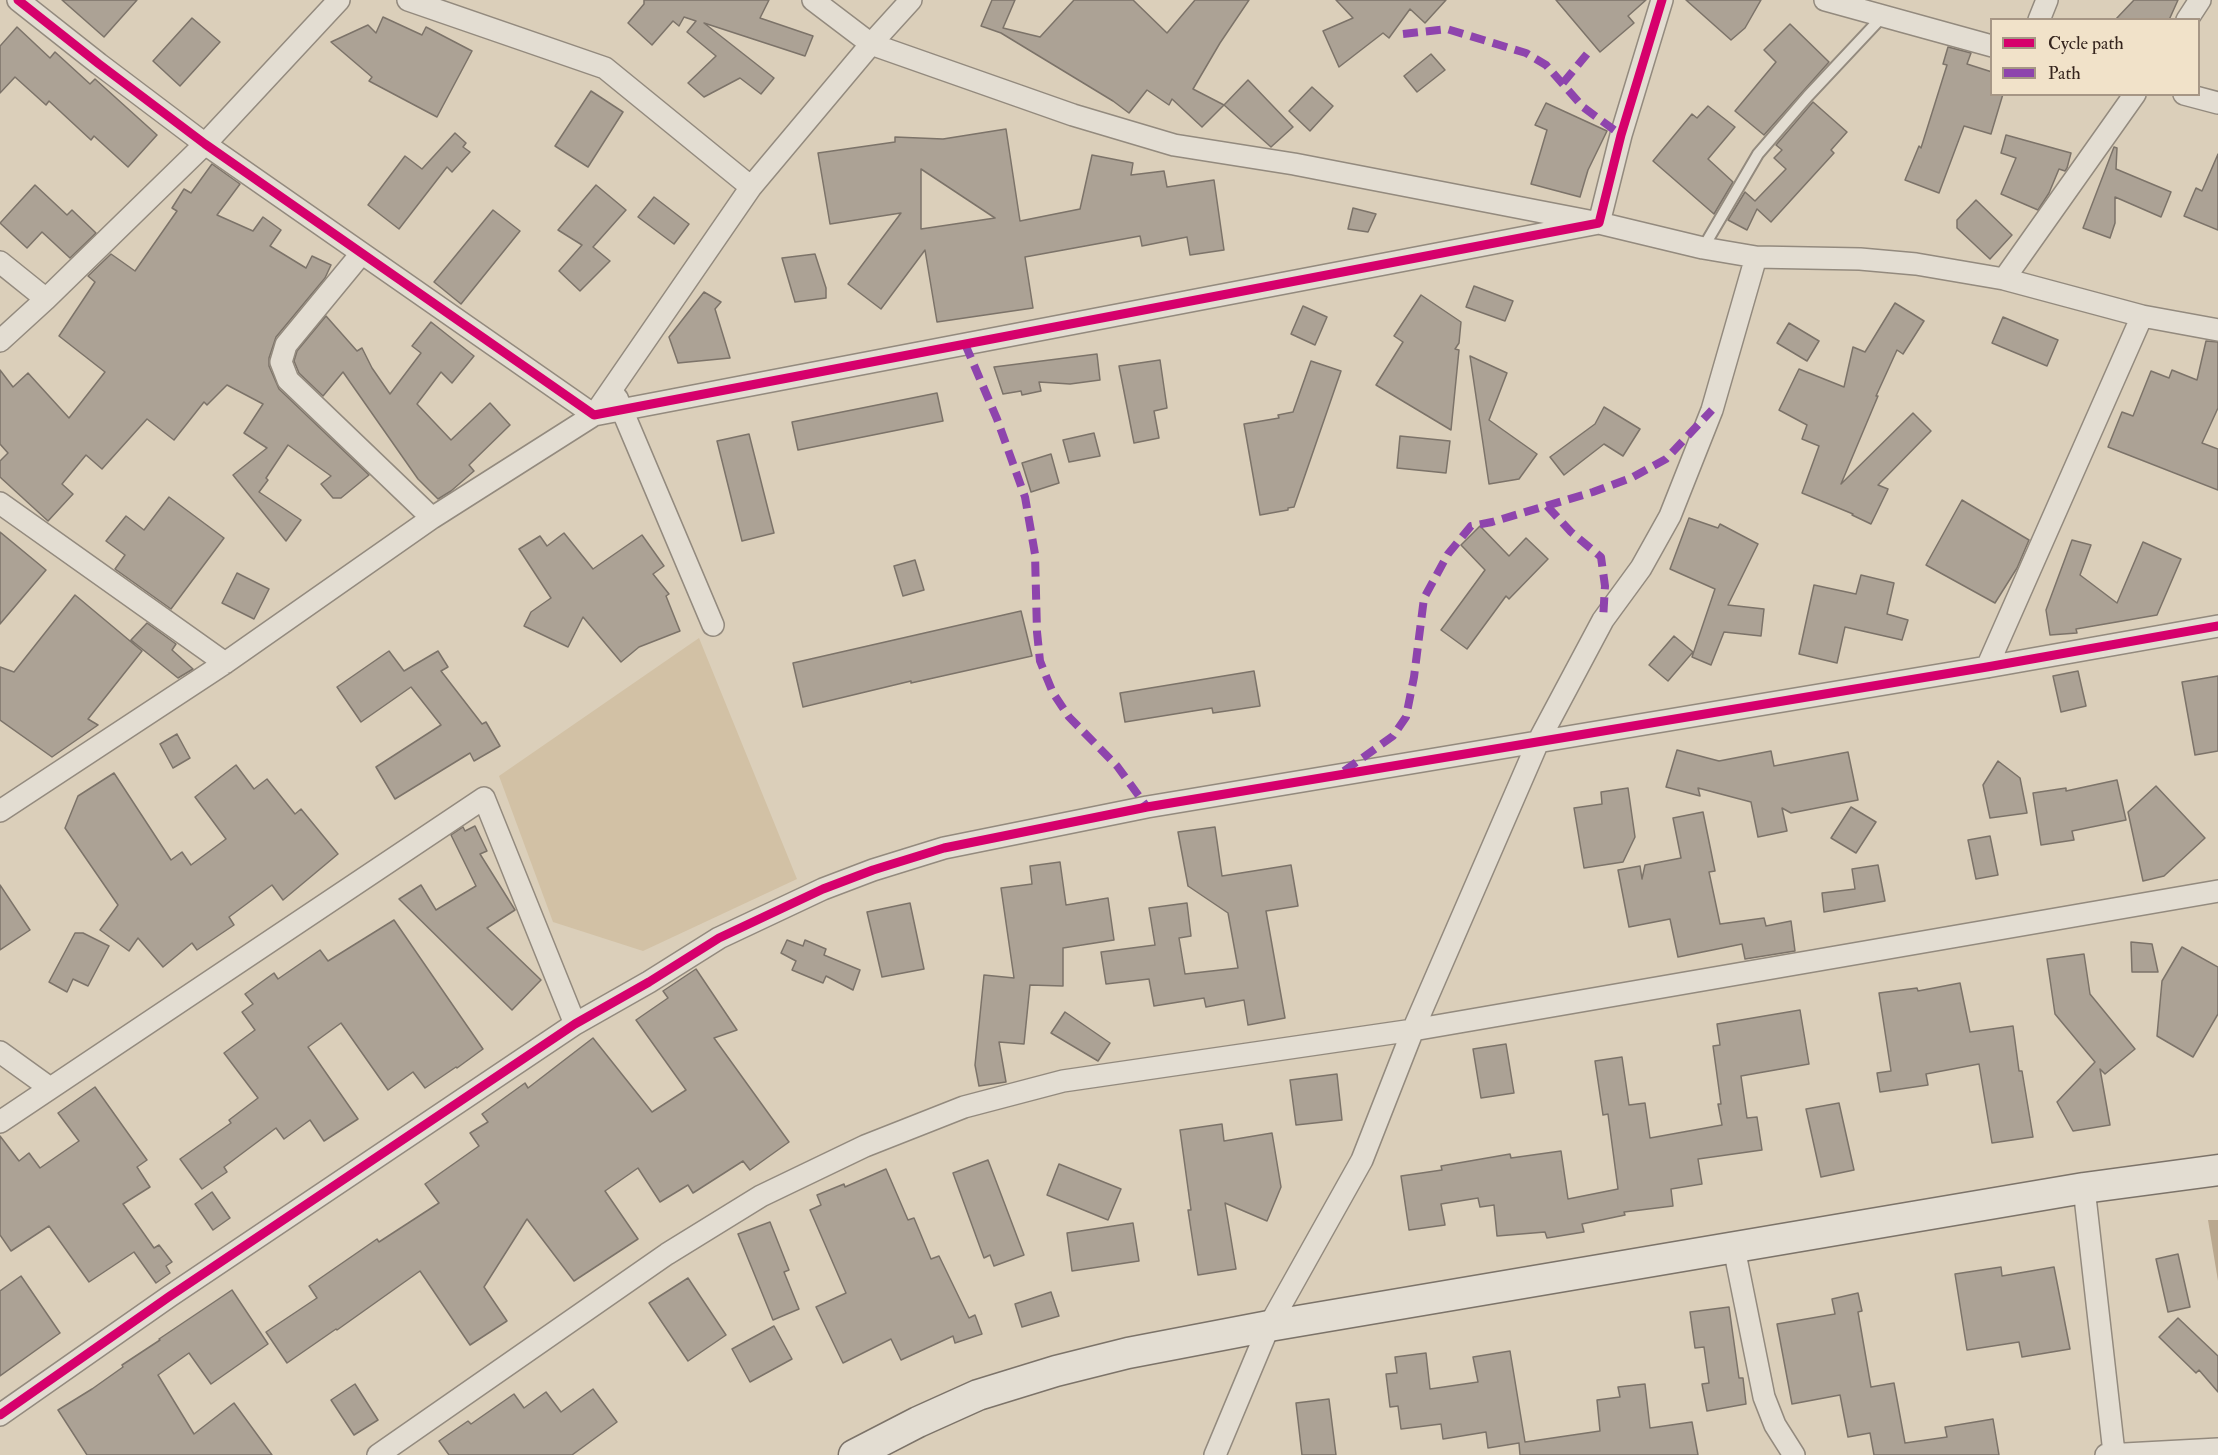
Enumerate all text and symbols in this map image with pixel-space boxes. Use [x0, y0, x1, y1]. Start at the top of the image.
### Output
legend [1990, 18, 2200, 96]
text: Cycle path [2048, 32, 2124, 55]
text: Path [2048, 62, 2081, 85]

